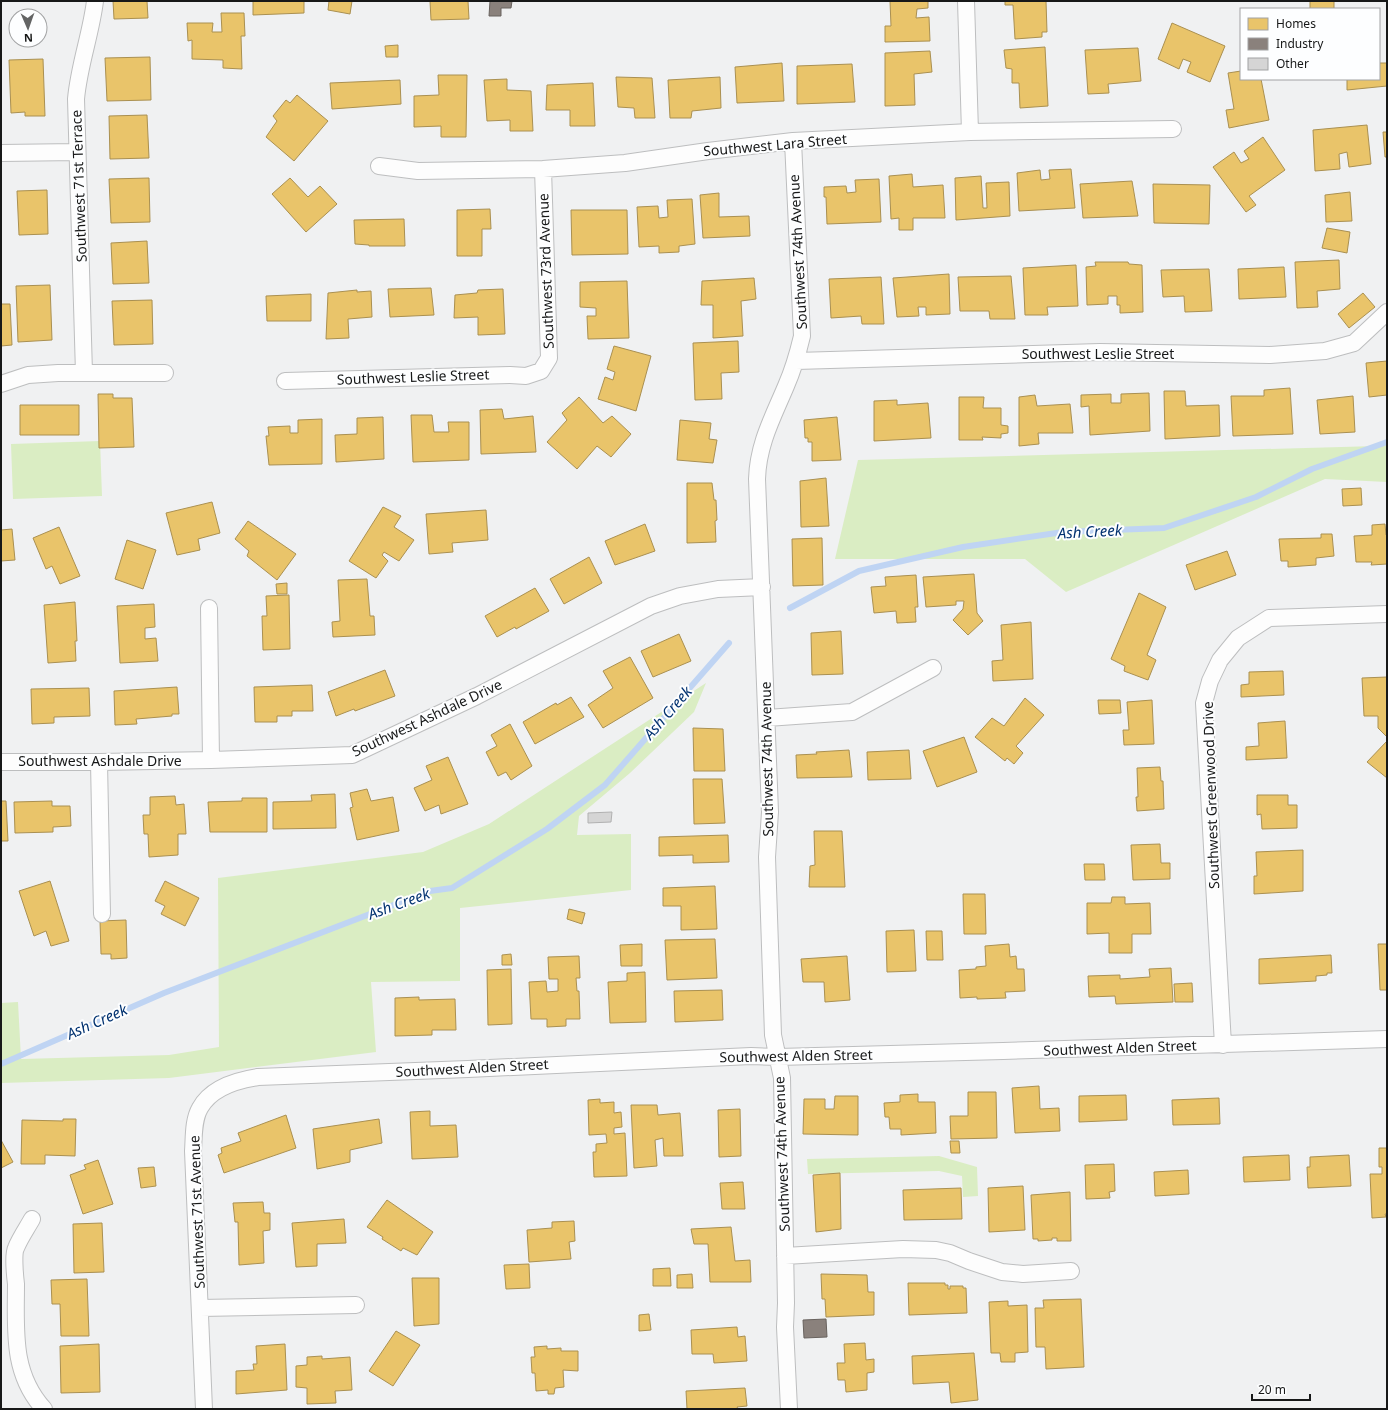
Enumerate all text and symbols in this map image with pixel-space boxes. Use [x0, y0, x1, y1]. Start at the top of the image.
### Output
north arrow [8, 8, 48, 48]
legend [1240, 8, 1380, 80]
text: Homes [1276, 15, 1316, 32]
text: N [24, 31, 33, 46]
text: Industry [1276, 35, 1324, 52]
text: Other [1276, 55, 1309, 72]
street label: Southwest 71st Terrace [66, 109, 91, 263]
street label: Southwest Lara Street [702, 129, 848, 160]
street label: Southwest 74th Avenue [784, 174, 811, 330]
street label: Southwest 73rd Avenue [533, 193, 558, 349]
street label: Southwest Leslie Street [1022, 344, 1174, 363]
street label: Southwest Leslie Street [336, 364, 490, 389]
water label: Ash Creek [1056, 519, 1123, 543]
street label: Southwest Ashdale Drive [349, 674, 505, 761]
water label: Ash Creek [638, 681, 696, 744]
street label: Southwest 74th Avenue [756, 681, 777, 837]
street label: Southwest Greenwood Drive [1198, 701, 1223, 889]
street label: Southwest Ashdale Drive [18, 751, 182, 770]
water label: Ash Creek [364, 882, 433, 924]
water label: Ash Creek [62, 999, 131, 1044]
street label: Southwest Alden Street [1043, 1035, 1197, 1060]
street label: Southwest Alden Street [719, 1045, 873, 1066]
street label: Southwest Alden Street [395, 1054, 549, 1081]
street label: Southwest 74th Avenue [769, 1076, 794, 1232]
street label: Southwest 71st Avenue [184, 1135, 209, 1289]
scale bar [1252, 1376, 1310, 1402]
text: 20 m [1258, 1381, 1286, 1398]

